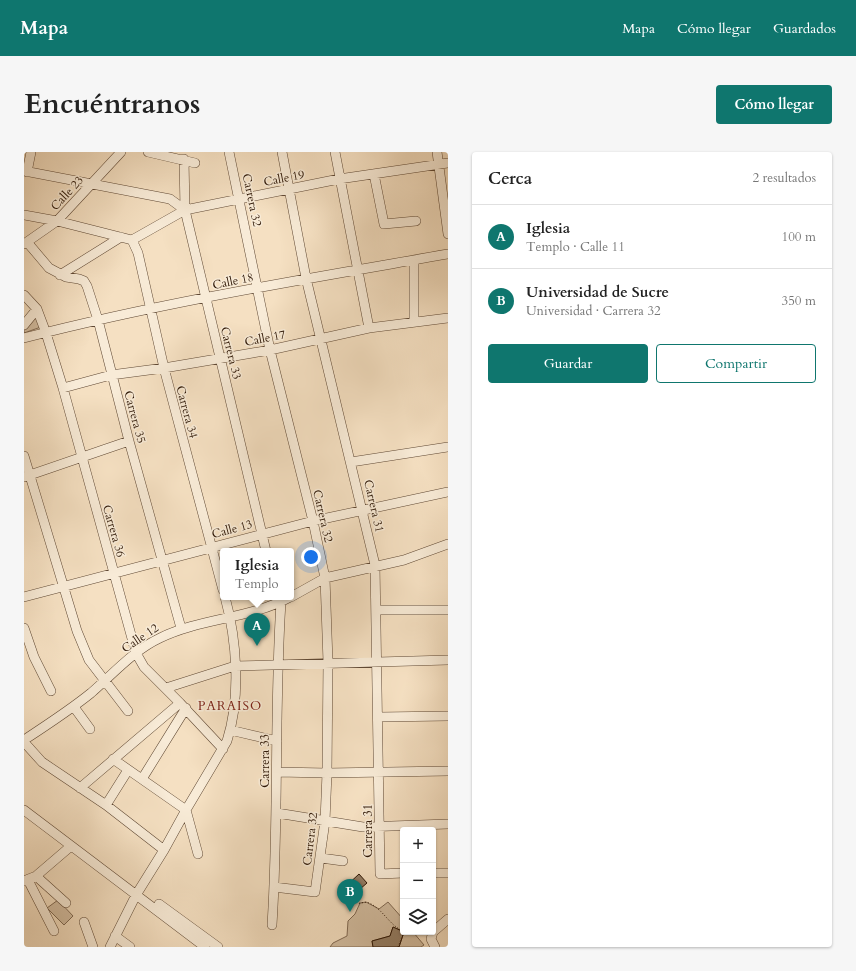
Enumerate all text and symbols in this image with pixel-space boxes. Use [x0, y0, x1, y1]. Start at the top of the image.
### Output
text: Mapa [20, 15, 68, 41]
text: Mapa [622, 19, 655, 38]
text: Cómo llegar [677, 19, 751, 38]
text: Guardados [773, 19, 836, 38]
text: Encuéntranos [24, 85, 200, 123]
button: Cómo llegar [716, 85, 832, 124]
street label: Calle 19 [262, 166, 306, 190]
text: Cerca [488, 167, 532, 190]
text: 2 resultados [752, 169, 816, 187]
street label: Calle 23 [47, 172, 87, 214]
street label: Carrera 32 [239, 172, 265, 228]
text: Iglesia [526, 218, 570, 238]
text: A [496, 228, 506, 246]
text: 100 m [782, 228, 816, 246]
text: Templo · Calle 11 [526, 238, 625, 256]
street label: Calle 18 [211, 269, 255, 293]
text: Universidad de Sucre [526, 282, 669, 302]
text: B [496, 292, 506, 310]
text: 350 m [782, 292, 816, 310]
text: Universidad · Carrera 32 [526, 302, 661, 320]
street label: Carrera 33 [217, 325, 245, 381]
street label: Calle 17 [243, 326, 287, 350]
button: Guardar [488, 344, 648, 383]
button: Compartir [656, 344, 816, 383]
street label: Carrera 34 [172, 384, 202, 440]
street label: Carrera 35 [120, 389, 150, 445]
street label: Carrera 31 [360, 478, 388, 534]
street label: Carrera 32 [309, 488, 337, 544]
street label: Carrera 36 [99, 503, 129, 559]
street label: Calle 13 [210, 516, 254, 542]
your location [301, 547, 321, 567]
popup [220, 548, 294, 600]
text: Iglesia [235, 555, 279, 575]
text: Templo [235, 575, 279, 593]
pin: A [244, 613, 270, 646]
street label: Calle 12 [118, 620, 162, 656]
district label: PARAISO [198, 697, 262, 715]
street label: Carrera 33 [257, 734, 273, 788]
street label: Carrera 31 [360, 804, 376, 858]
street label: Carrera 32 [299, 811, 321, 867]
map controls [400, 827, 436, 935]
button: + [400, 827, 436, 863]
button: − [400, 863, 436, 899]
pin: B [337, 879, 363, 912]
button: layers [400, 899, 436, 935]

